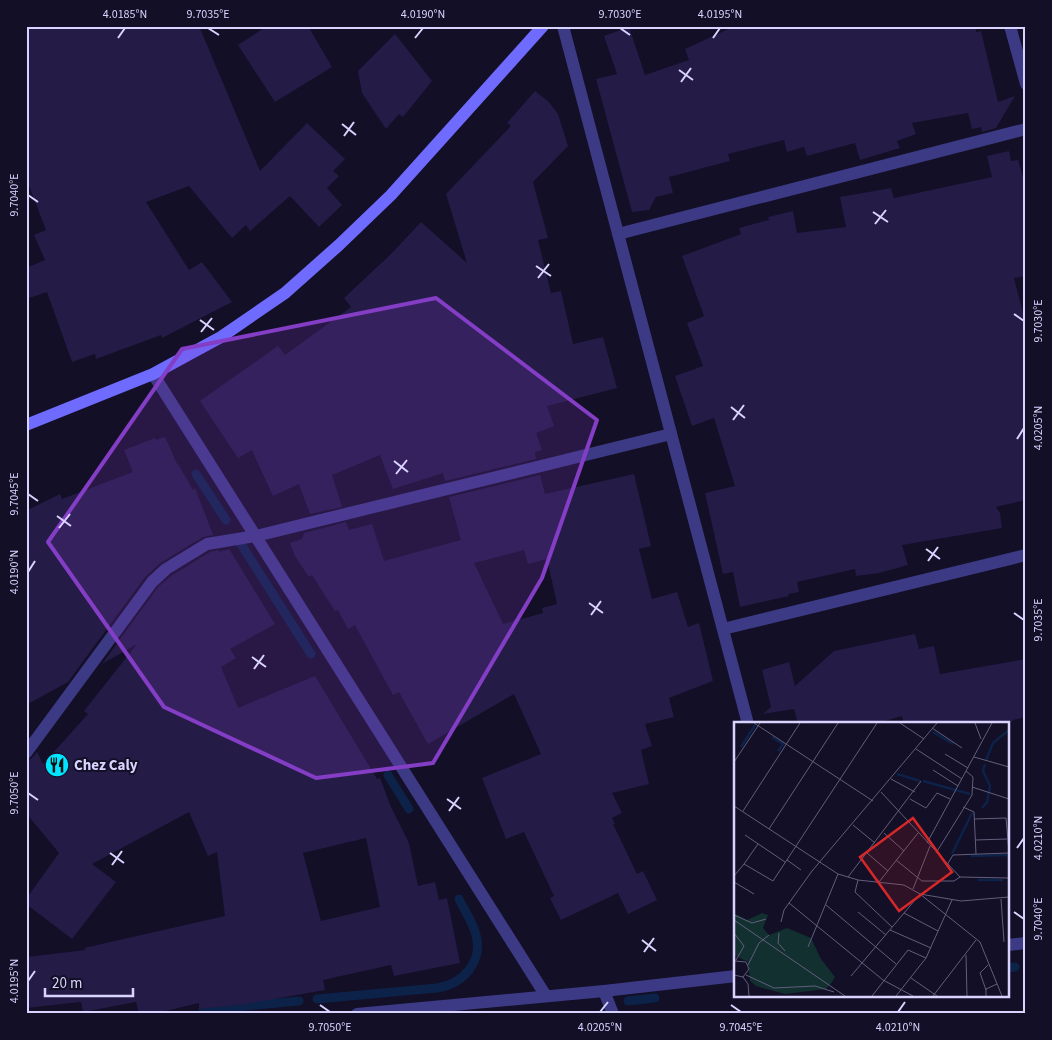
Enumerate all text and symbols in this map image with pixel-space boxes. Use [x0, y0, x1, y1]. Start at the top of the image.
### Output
text: 4.0185°N [103, 6, 147, 23]
text: 9.7035°E [186, 6, 230, 23]
text: 4.0190°N [401, 6, 445, 23]
text: 9.7030°E [598, 6, 642, 23]
text: 4.0195°N [698, 6, 742, 23]
text: 9.7040°E [6, 173, 23, 217]
text: 9.7030°E [1030, 299, 1047, 343]
text: 4.0205°N [1030, 406, 1047, 450]
text: 9.7045°E [6, 472, 23, 516]
text: 4.0190°N [6, 550, 23, 594]
text: 9.7035°E [1030, 598, 1047, 642]
inset map [734, 722, 1010, 998]
restaurant icon: Chez Caly [44, 752, 70, 778]
place label: Chez Caly [74, 755, 138, 776]
text: 9.7050°E [6, 771, 23, 815]
text: 4.0210°N [1030, 816, 1047, 860]
text: 9.7040°E [1030, 897, 1047, 941]
text: 4.0195°N [6, 959, 23, 1003]
scale bar [45, 965, 132, 997]
text: 20 m [52, 973, 82, 994]
text: 9.7050°E [308, 1019, 352, 1036]
text: 4.0205°N [578, 1019, 622, 1036]
text: 9.7045°E [719, 1019, 763, 1036]
text: 4.0210°N [876, 1019, 920, 1036]

